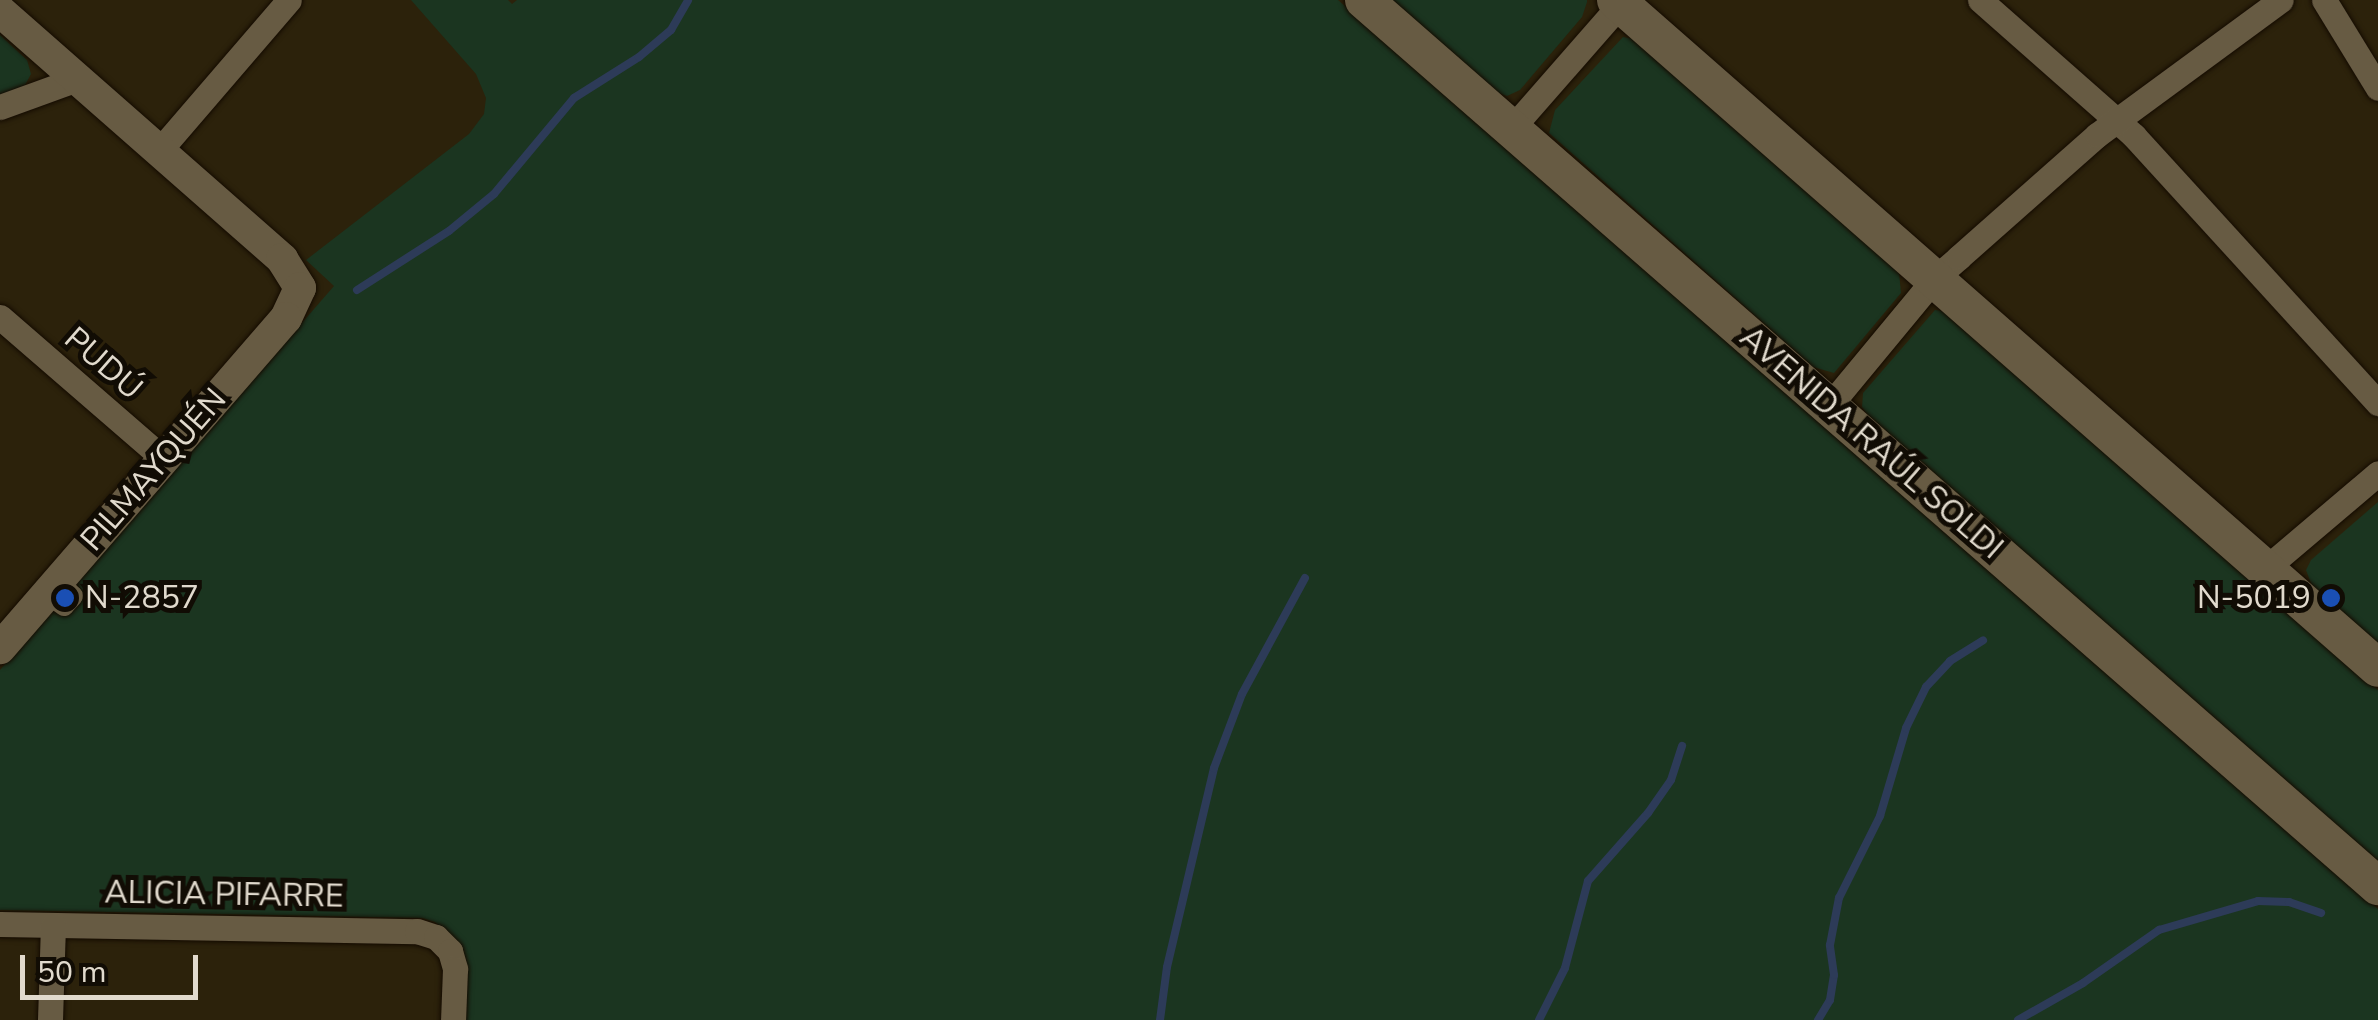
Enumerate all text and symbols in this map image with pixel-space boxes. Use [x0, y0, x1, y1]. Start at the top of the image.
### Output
street label: AVENIDA RAÚL SOLDI [1732, 318, 2010, 568]
street label: PUDÚ [56, 320, 150, 408]
street label: PILMAYQUÉN [73, 381, 235, 559]
place label: N-2857 [85, 579, 199, 617]
place label: N-5019 [2197, 579, 2311, 617]
marker: N-2857 [54, 587, 76, 609]
marker: N-5019 [2320, 587, 2342, 609]
street label: ALICIA PIFARRE [104, 874, 344, 916]
scale bar [25, 935, 202, 997]
text: 50 m [37, 952, 106, 993]

